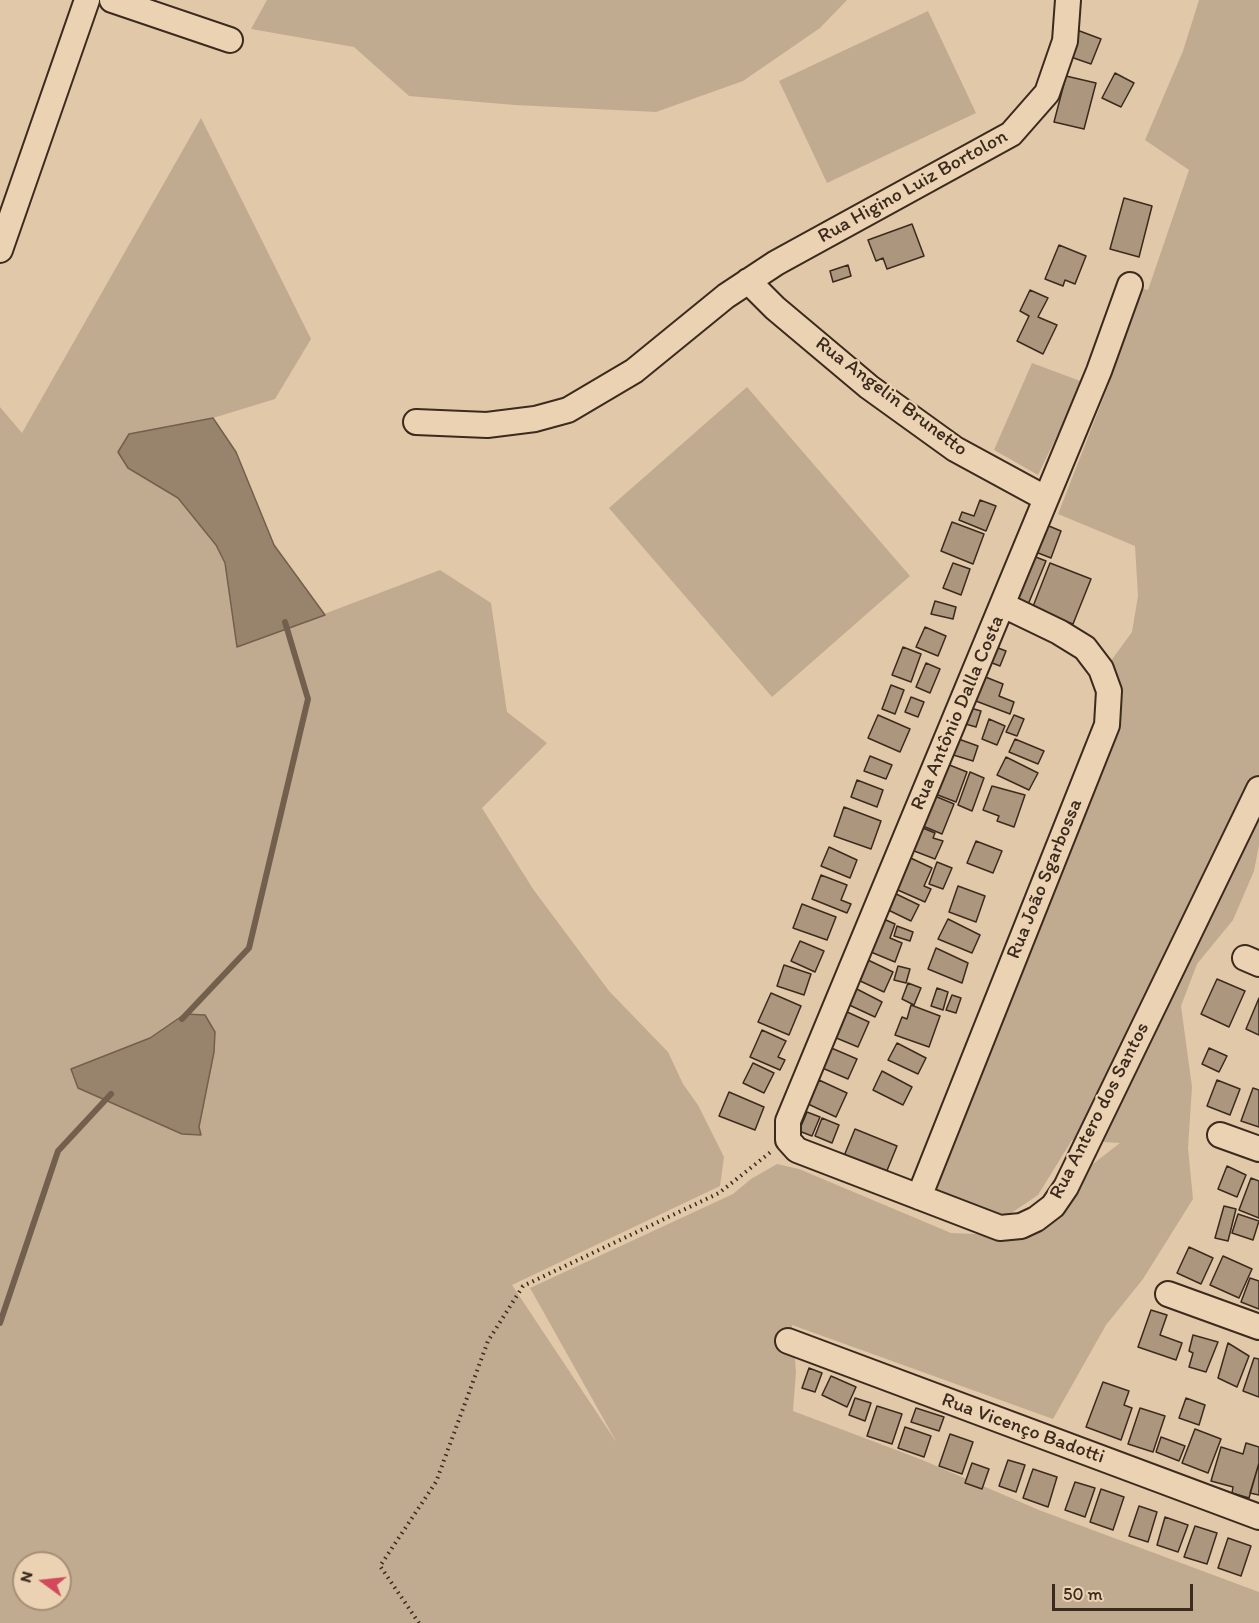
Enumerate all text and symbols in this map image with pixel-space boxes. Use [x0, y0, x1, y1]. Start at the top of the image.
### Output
street label: Rua Higino Luiz Bortolon [814, 125, 1012, 249]
street label: Rua Angelin Brunetto [810, 332, 972, 462]
street label: Rua Antônio Dalla Costa [906, 612, 1010, 814]
street label: Rua João Sgarbossa [1002, 795, 1088, 963]
street label: Rua Antero dos Santos [1045, 1018, 1155, 1204]
street label: Rua Vicenço Badotti [938, 1388, 1108, 1470]
north arrow [12, 1551, 72, 1611]
text: N [15, 1569, 37, 1584]
scale bar [1055, 1572, 1196, 1610]
text: 50 m [1063, 1583, 1103, 1605]

